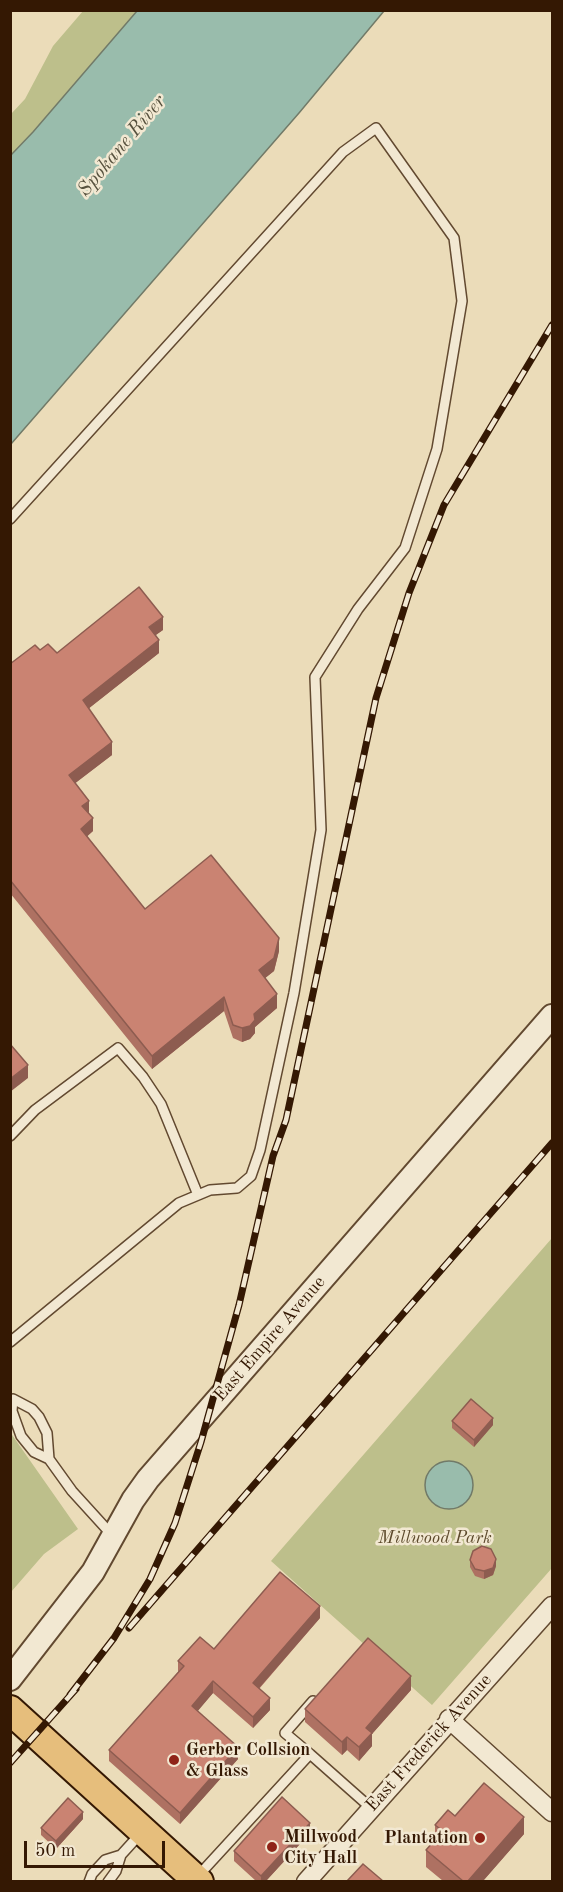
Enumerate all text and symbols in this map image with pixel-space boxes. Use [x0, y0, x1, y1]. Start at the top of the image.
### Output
water label: Spokane River [72, 90, 172, 202]
street label: East Empire Avenue [210, 1272, 330, 1406]
park label: Millwood Park [378, 1527, 492, 1549]
street label: East Frederick Avenue [362, 1670, 496, 1816]
place label: Gerber Collsion & Glass [186, 1739, 310, 1782]
marker: Gerber Collsion & Glass [167, 1753, 181, 1767]
place label: Millwood City Hall [284, 1826, 357, 1868]
place label: Plantation [384, 1827, 468, 1849]
scale bar [27, 1829, 168, 1867]
marker: Plantation [473, 1831, 487, 1845]
marker: Millwood City Hall [265, 1840, 279, 1854]
text: 50 m [35, 1842, 75, 1860]

